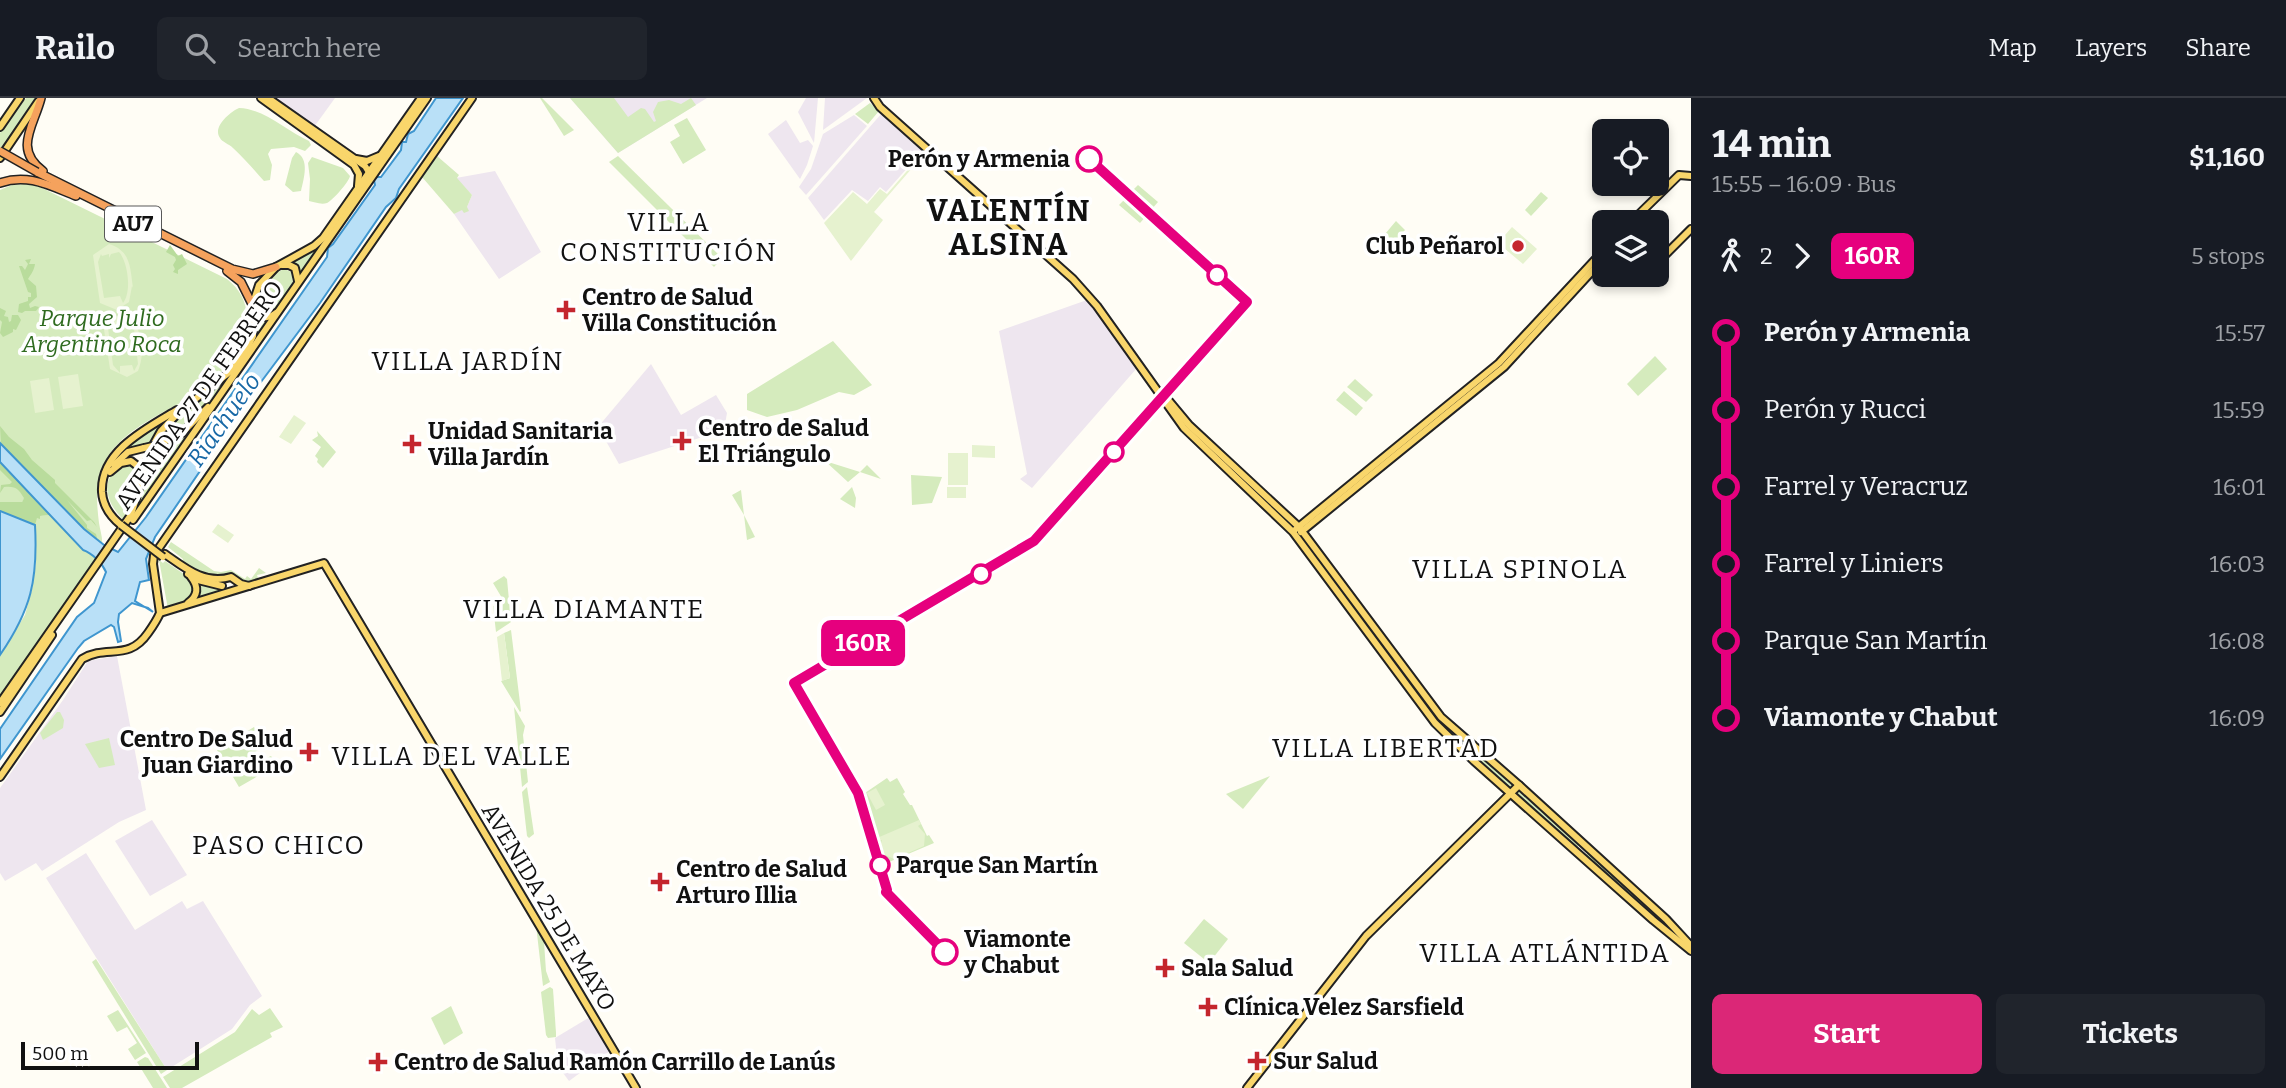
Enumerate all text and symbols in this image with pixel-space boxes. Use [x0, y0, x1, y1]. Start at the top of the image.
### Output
search box [157, 17, 647, 80]
text: Railo [35, 28, 115, 68]
icon: search [181, 29, 219, 67]
text: Search here [237, 33, 381, 64]
text: Map [1989, 34, 2037, 62]
text: Layers [2075, 34, 2147, 62]
text: Share [2185, 34, 2251, 62]
map controls [1592, 119, 1669, 287]
button: locate [1592, 119, 1669, 196]
text: 14 min [1712, 121, 1831, 167]
text: $1,160 [2189, 142, 2265, 173]
place label: Perón y Armenia [888, 145, 1070, 173]
marker: Perón y Armenia [1076, 146, 1102, 172]
text: 15:55 – 16:09 · Bus [1712, 170, 1896, 198]
district label: VALENTÍN ALSINA [927, 191, 1091, 263]
road number: AU7 [105, 206, 161, 242]
district label: VILLA CONSTITUCIÓN [560, 207, 778, 268]
button: layers [1592, 210, 1669, 287]
place label: Club Peñarol [1366, 232, 1504, 260]
icon: walk [1712, 237, 1750, 275]
icon: forward [1783, 237, 1821, 275]
marker: Club Peñarol [1510, 238, 1526, 254]
text: 2 [1760, 242, 1773, 270]
text: 160R [1845, 242, 1900, 270]
text: 5 stops [2191, 242, 2265, 270]
unlabelled marker [1207, 265, 1227, 285]
street label: AVENIDA 27 DE FEBRERO [109, 275, 289, 515]
place label: Centro de Salud Villa Constitución [582, 283, 777, 337]
marker: Centro de Salud Villa Constitución [556, 300, 576, 320]
park label: Parque Julio Argentino Roca [21, 304, 182, 358]
text: Perón y Armenia [1764, 317, 1970, 348]
text: 15:57 [2215, 319, 2265, 347]
district label: VILLA JARDÍN [372, 346, 564, 377]
water label: Riachuelo [182, 368, 266, 472]
text: Perón y Rucci [1764, 394, 1926, 425]
text: 15:59 [2213, 396, 2265, 424]
place label: Centro de Salud El Triángulo [698, 414, 869, 468]
place label: Unidad Sanitaria Villa Jardín [428, 417, 613, 471]
marker: Centro de Salud El Triángulo [672, 431, 692, 451]
marker: Unidad Sanitaria Villa Jardín [402, 434, 422, 454]
unlabelled marker [1104, 442, 1124, 462]
text: Farrel y Veracruz [1764, 471, 1968, 502]
text: 16:01 [2213, 473, 2265, 501]
text: Farrel y Liniers [1764, 548, 1944, 579]
text: 16:03 [2209, 550, 2265, 578]
district label: VILLA SPINOLA [1412, 554, 1628, 585]
unlabelled marker [971, 564, 991, 584]
district label: VILLA DIAMANTE [463, 594, 705, 625]
line badge: 160R [814, 620, 912, 666]
text: Parque San Martín [1764, 625, 1987, 656]
text: 16:08 [2209, 627, 2265, 655]
text: 160R [835, 629, 891, 657]
text: Viamonte y Chabut [1764, 702, 1998, 733]
text: 16:09 [2209, 704, 2265, 732]
place label: Centro De Salud Juan Giardino [120, 725, 293, 779]
district label: VILLA LIBERTAD [1272, 733, 1500, 764]
district label: VILLA DEL VALLE [331, 741, 573, 772]
marker: Centro De Salud Juan Giardino [299, 742, 319, 762]
street label: AVENIDA 25 DE MAYO [476, 798, 622, 1016]
district label: PASO CHICO [192, 830, 366, 861]
place label: Parque San Martín [896, 851, 1098, 879]
place label: Centro de Salud Arturo Illia [676, 855, 847, 909]
marker: Parque San Martín [870, 855, 890, 875]
marker: Centro de Salud Arturo Illia [650, 872, 670, 892]
place label: Viamonte y Chabut [963, 925, 1071, 979]
district label: VILLA ATLÁNTIDA [1419, 938, 1671, 969]
marker: Viamonte y Chabut [932, 939, 958, 965]
place label: Sala Salud [1181, 954, 1293, 982]
marker: Sala Salud [1155, 958, 1175, 978]
place label: Clínica Velez Sarsfield [1224, 993, 1464, 1021]
button: Start [1712, 994, 1982, 1074]
button: Tickets [1996, 994, 2265, 1074]
marker: Clínica Velez Sarsfield [1198, 997, 1218, 1017]
scale bar [21, 1039, 200, 1071]
text: 500 m [32, 1042, 88, 1065]
place label: Sur Salud [1273, 1047, 1378, 1075]
place label: Centro de Salud Ramón Carrillo de Lanús [394, 1048, 836, 1076]
marker: Sur Salud [1247, 1051, 1267, 1071]
marker: Centro de Salud Ramón Carrillo de Lanús [368, 1052, 388, 1072]

